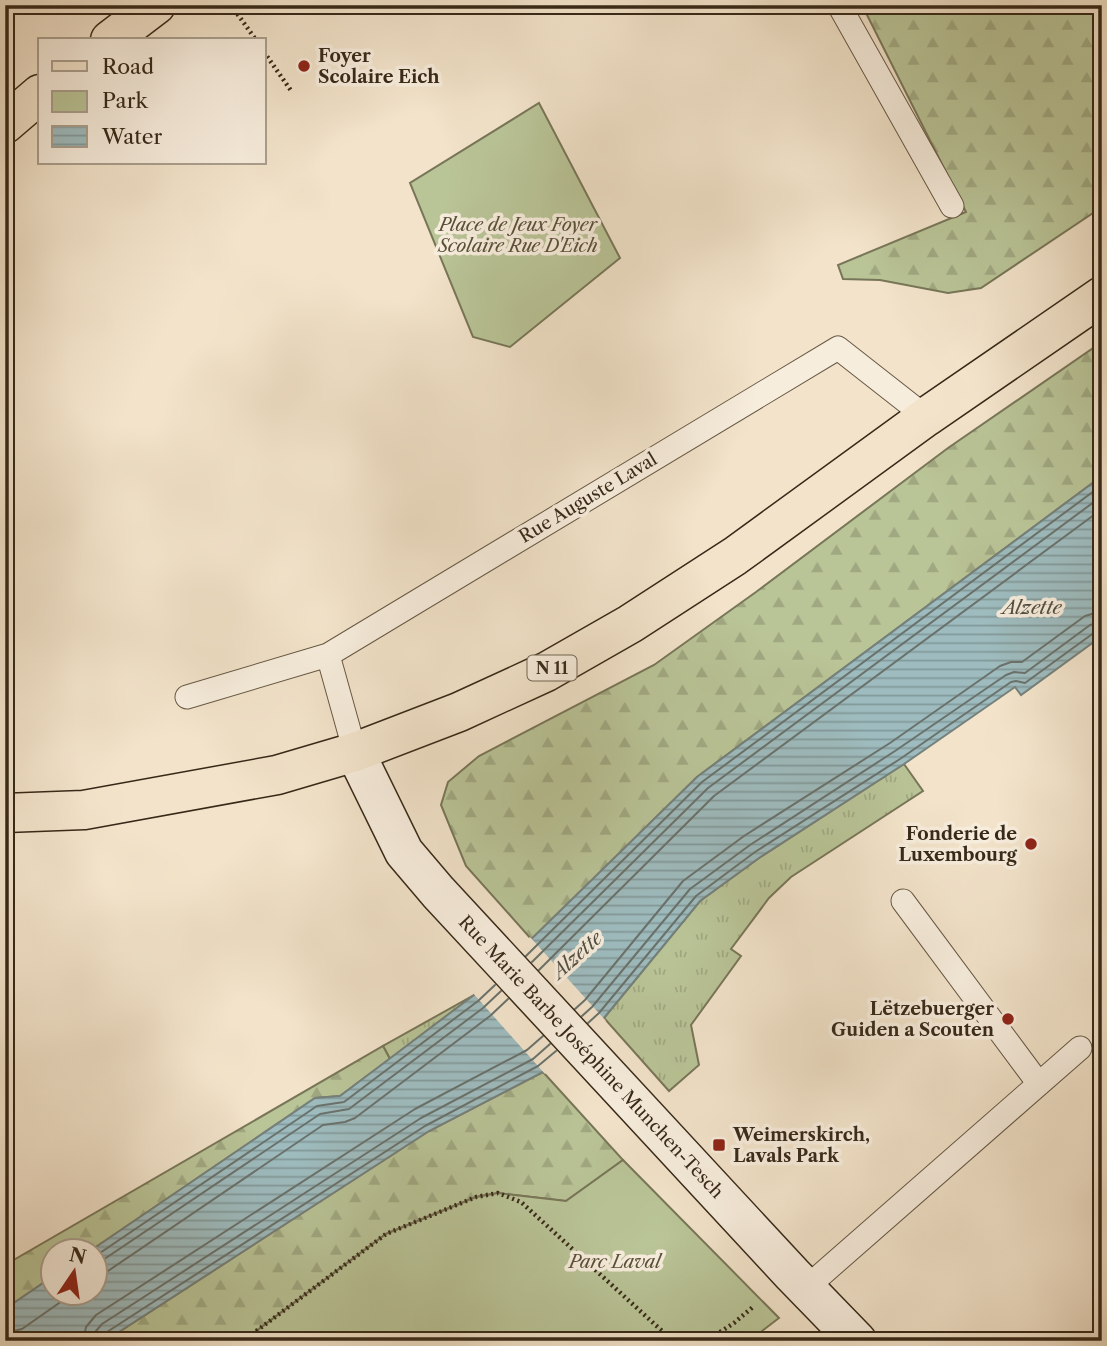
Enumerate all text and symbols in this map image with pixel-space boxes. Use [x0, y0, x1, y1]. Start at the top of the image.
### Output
legend [38, 38, 266, 164]
place label: Foyer Scolaire Eich [318, 45, 440, 88]
text: Road [102, 54, 154, 79]
marker: Foyer Scolaire Eich [296, 58, 312, 74]
text: Park [102, 88, 148, 113]
text: Water [101, 124, 162, 149]
park label: Place de Jeux Foyer Scolaire Rue D'Eich [437, 214, 599, 257]
street label: Rue Auguste Laval [515, 448, 661, 548]
water label: Alzette [999, 596, 1063, 619]
road number: N 11 [528, 656, 576, 680]
place label: Fonderie de Luxembourg [899, 823, 1018, 866]
marker: Fonderie de Luxembourg [1023, 836, 1039, 852]
street label: Rue Marie Barbe Joséphine Munchen-Tesch [454, 911, 728, 1203]
water label: Alzette [545, 926, 607, 985]
place label: Lëtzebuerger Guiden a Scouten [831, 998, 995, 1041]
marker: Lëtzebuerger Guiden a Scouten [1000, 1011, 1016, 1027]
place label: Weimerskirch, Lavals Park [732, 1124, 870, 1167]
marker: Weimerskirch, Lavals Park [711, 1137, 727, 1153]
north arrow [38, 1238, 108, 1308]
text: N [67, 1243, 88, 1269]
park label: Parc Laval [567, 1251, 663, 1273]

